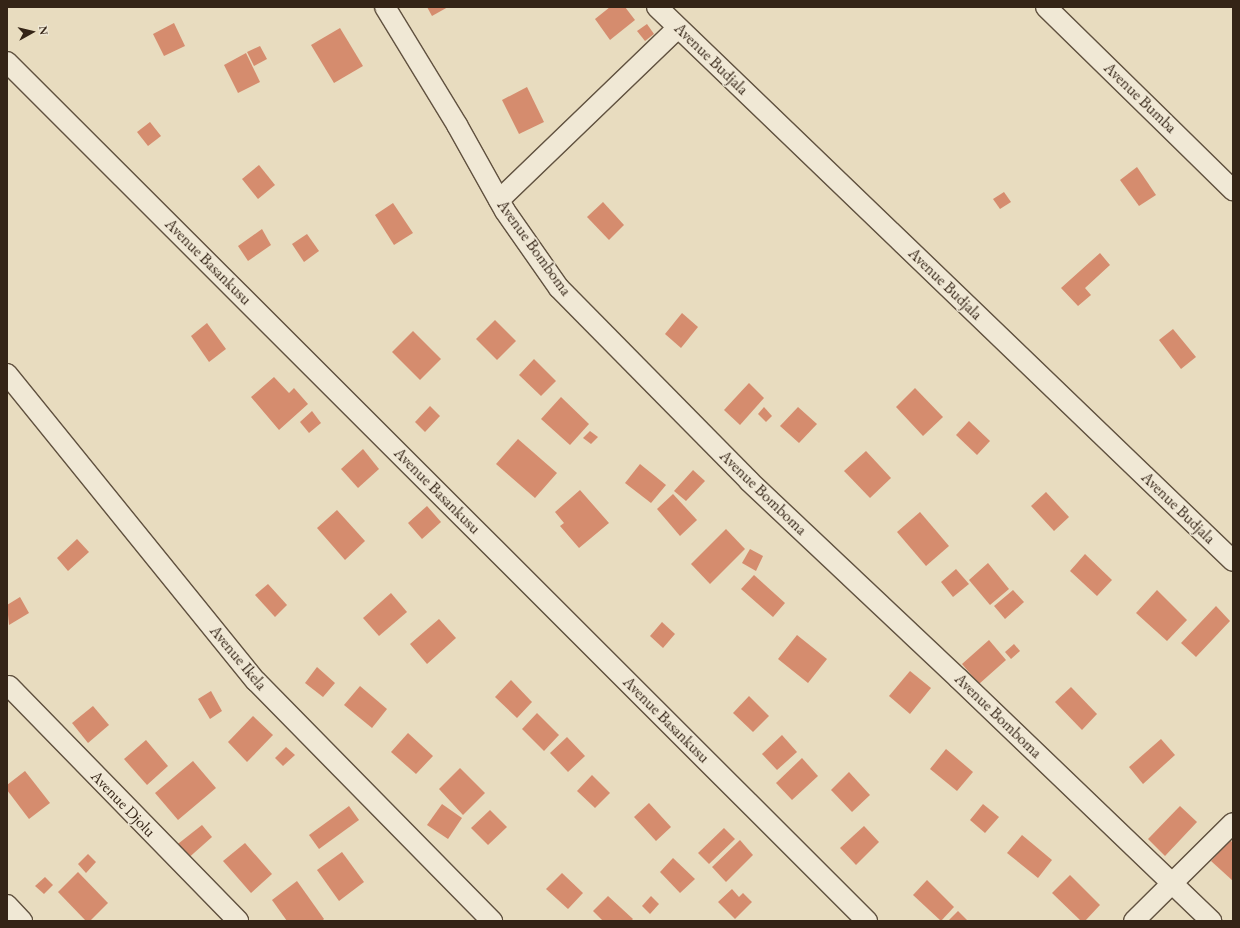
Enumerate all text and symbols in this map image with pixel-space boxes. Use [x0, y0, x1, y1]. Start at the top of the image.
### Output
north arrow [12, 12, 52, 52]
street label: Avenue Budjala [670, 19, 752, 99]
text: N [36, 25, 51, 36]
street label: Avenue Bumba [1100, 59, 1180, 137]
street label: Avenue Bomboma [493, 196, 575, 300]
street label: Avenue Basankusu [161, 215, 255, 309]
street label: Avenue Budjala [904, 244, 986, 324]
street label: Avenue Basankusu [390, 444, 484, 538]
street label: Avenue Bomboma [715, 447, 811, 539]
street label: Avenue Budjala [1137, 468, 1219, 548]
street label: Avenue Ikela [205, 622, 271, 694]
street label: Avenue Bomboma [950, 670, 1046, 762]
street label: Avenue Basankusu [619, 673, 713, 767]
street label: Avenue Djolu [87, 767, 159, 841]

